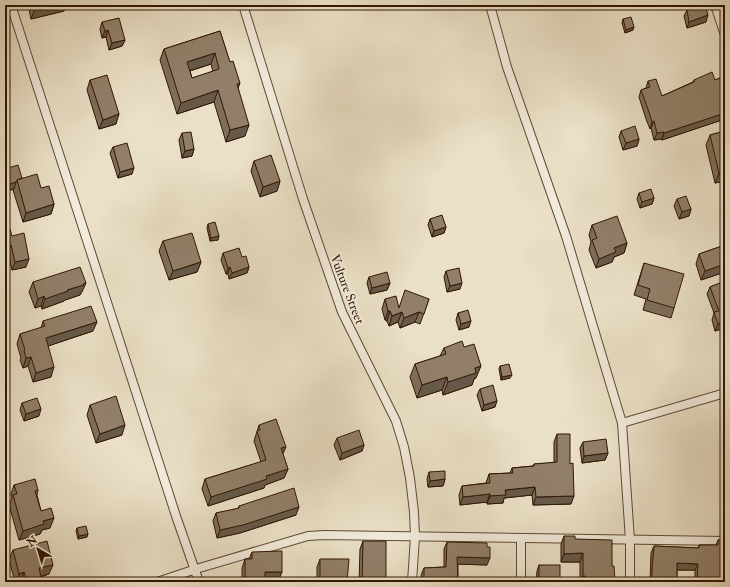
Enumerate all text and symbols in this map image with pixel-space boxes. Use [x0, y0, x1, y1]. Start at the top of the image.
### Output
street label: Vulture Street [326, 252, 368, 327]
north arrow [18, 529, 58, 569]
text: N [23, 533, 41, 550]

